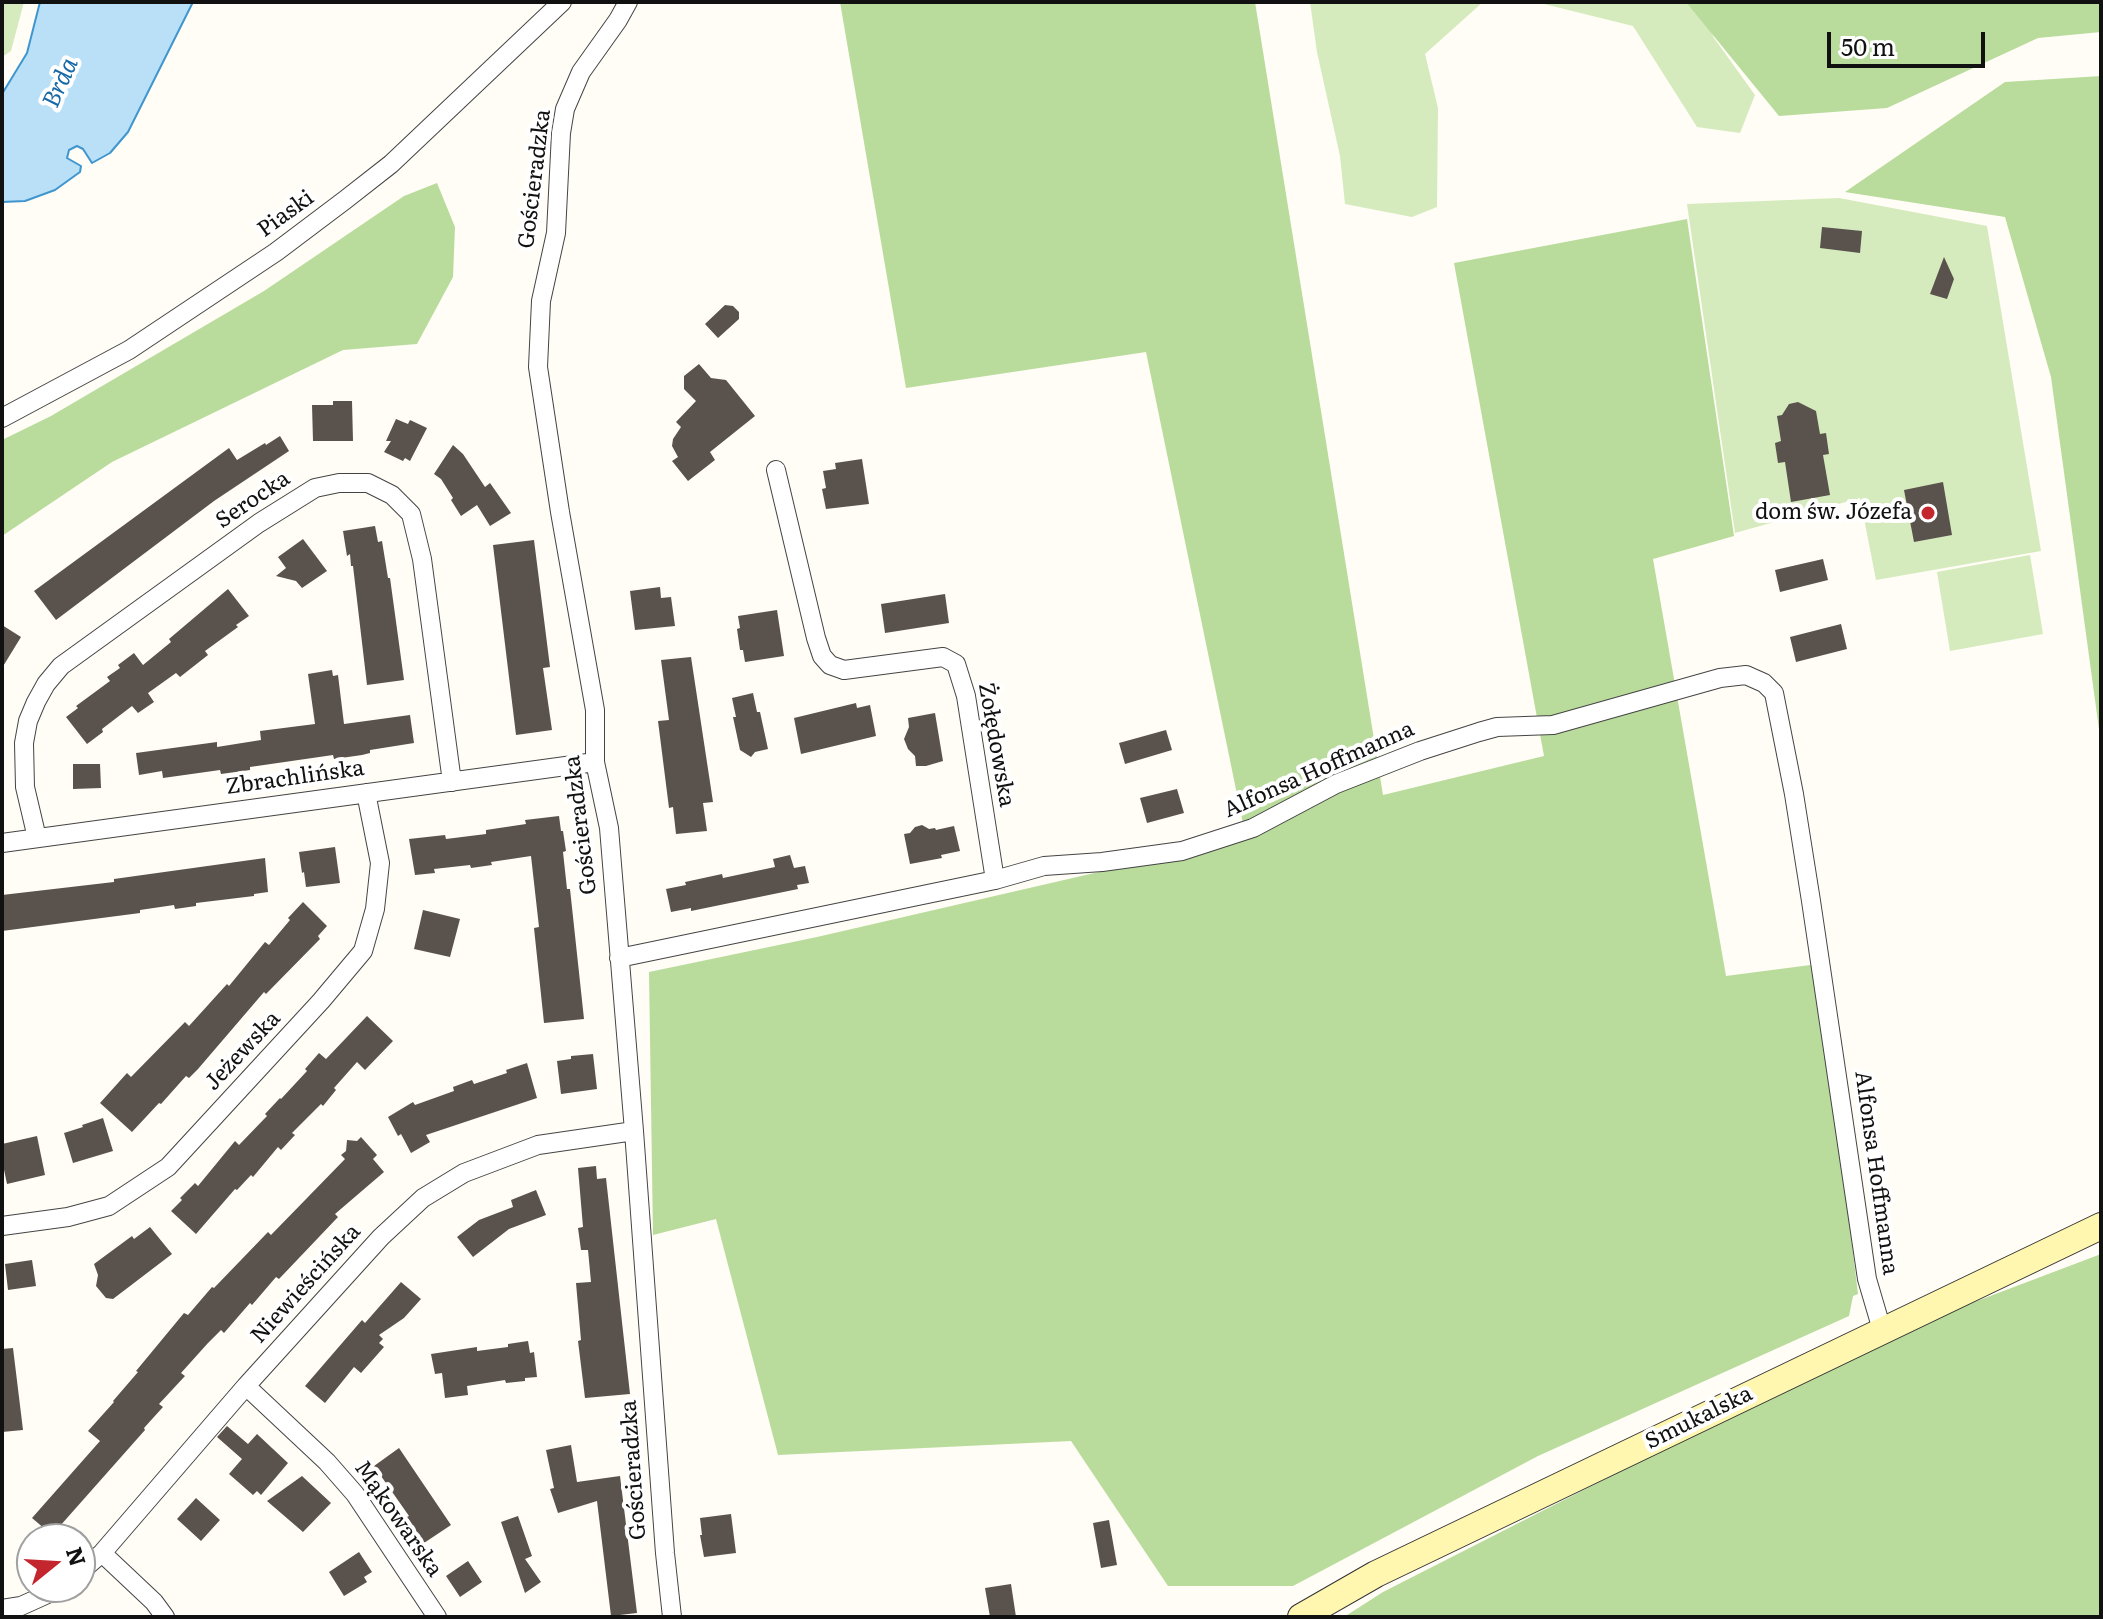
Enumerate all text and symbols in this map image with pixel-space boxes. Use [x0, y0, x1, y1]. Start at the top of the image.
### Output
scale bar [1831, 16, 1989, 66]
text: 50 m [1841, 28, 1895, 63]
water label: Brda [37, 53, 85, 113]
street label: Gościeradzka [513, 108, 557, 250]
street label: Piaski [253, 185, 319, 243]
street label: Serocka [211, 466, 295, 534]
place label: dom św. Józefa [1755, 500, 1912, 526]
marker: dom św. Józefa [1919, 504, 1937, 522]
street label: Żołędowska [972, 681, 1020, 809]
street label: Alfonsa Hoffmanna [1220, 716, 1418, 824]
street label: Gościeradzka [559, 754, 603, 896]
street label: Zbrachlińska [224, 755, 366, 801]
street label: Jeżewska [200, 1006, 286, 1096]
street label: Alfonsa Hoffmanna [1849, 1069, 1903, 1277]
street label: Niewieścińska [246, 1219, 366, 1349]
street label: Smukalska [1641, 1381, 1757, 1455]
street label: Gościeradzka [616, 1399, 652, 1541]
street label: Mąkowarska [348, 1456, 448, 1582]
north arrow [16, 1523, 96, 1603]
text: N [59, 1542, 96, 1570]

